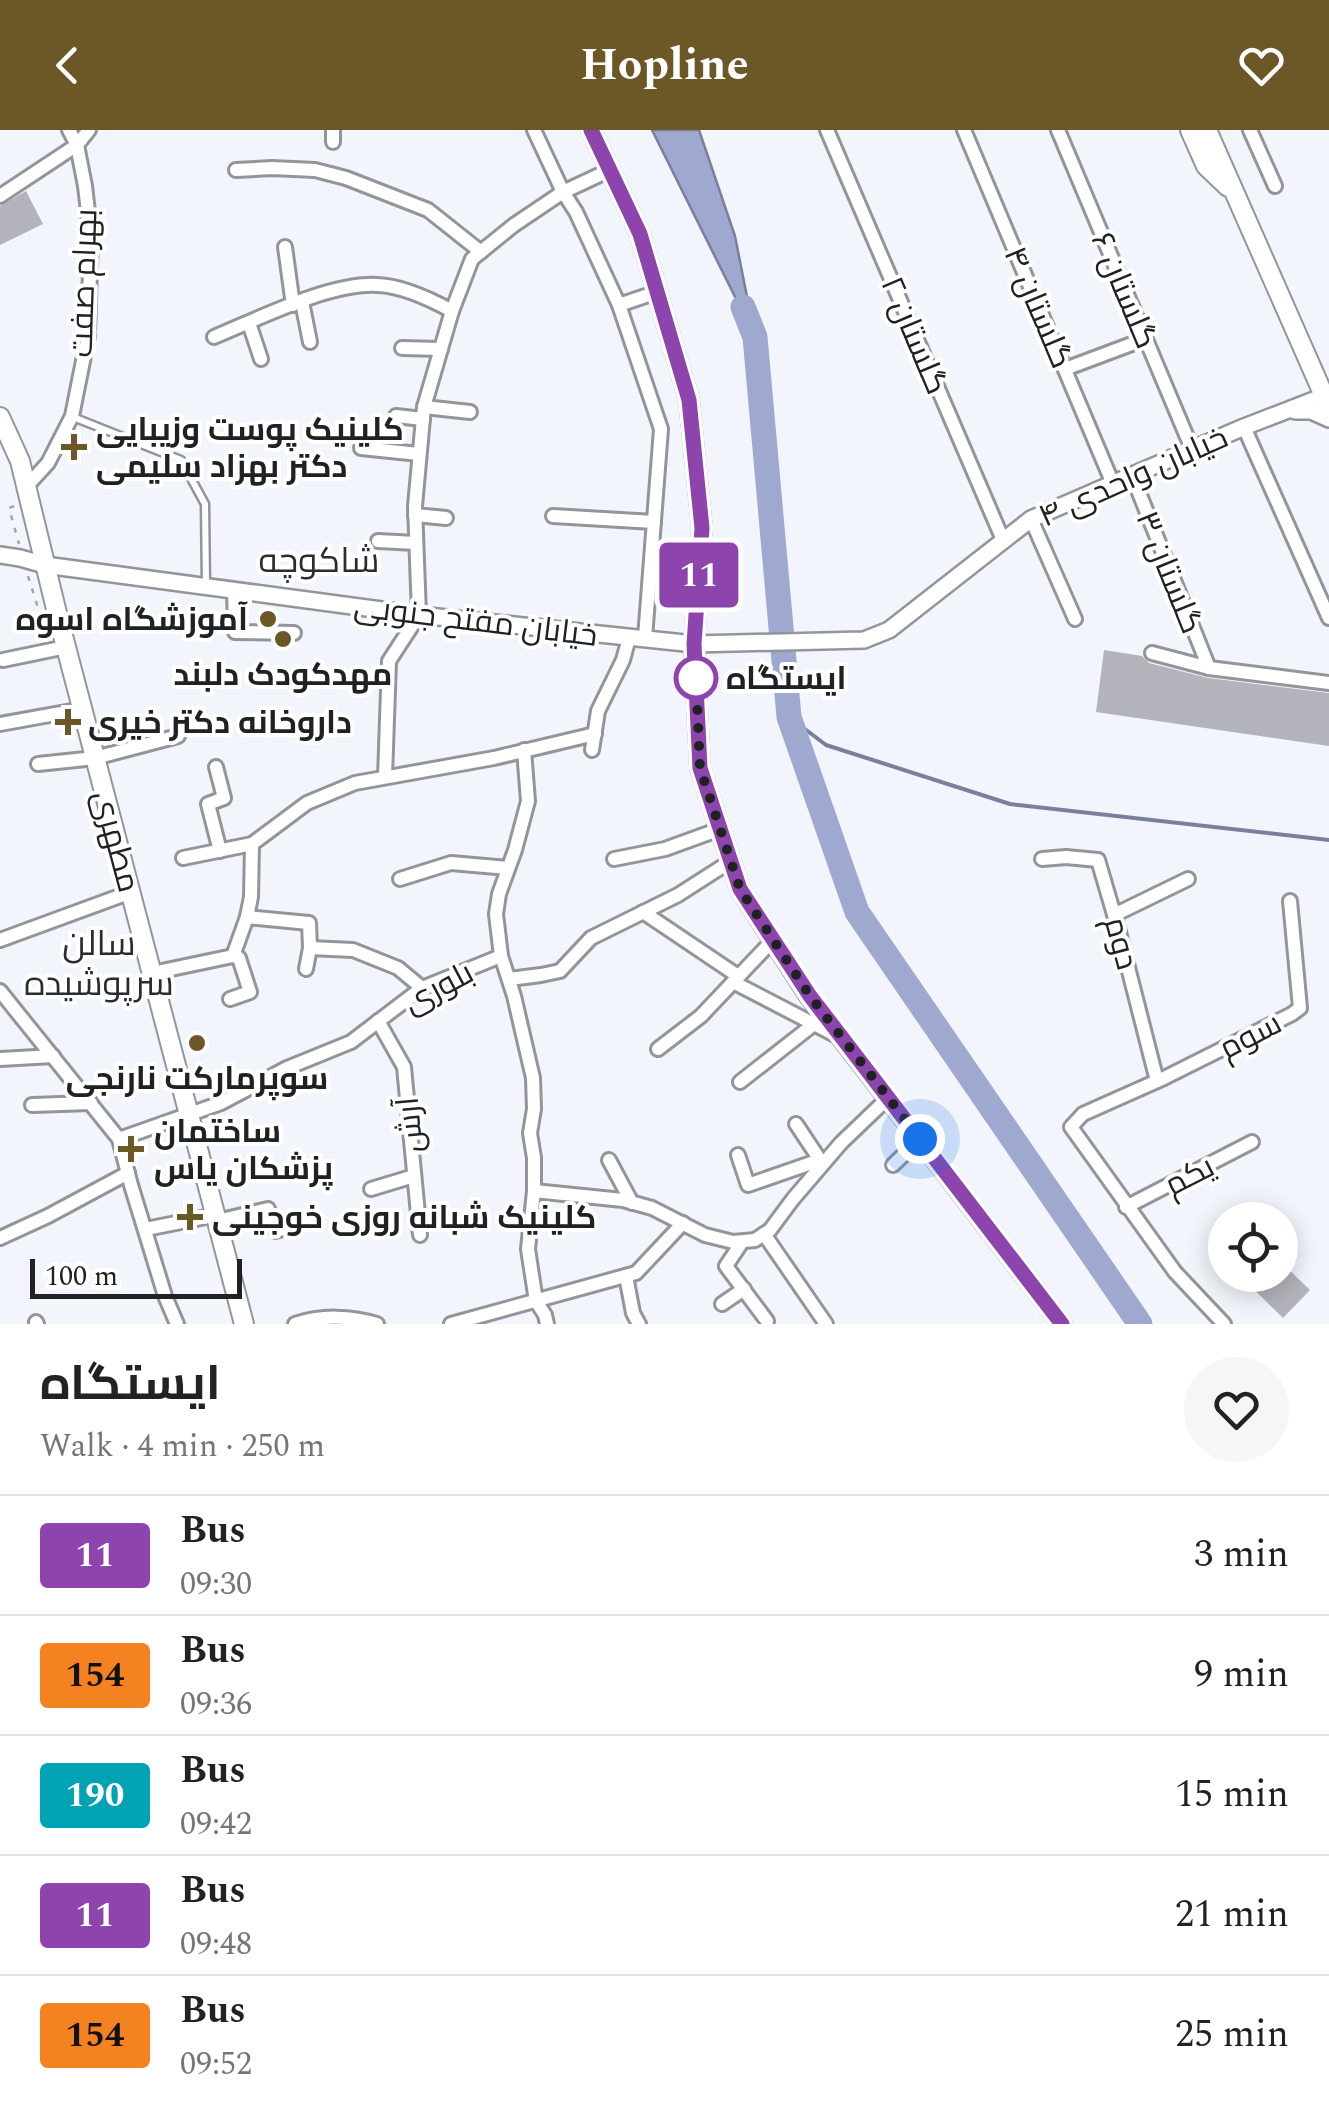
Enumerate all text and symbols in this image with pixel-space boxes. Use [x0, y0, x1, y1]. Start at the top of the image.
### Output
text: Hopline [580, 31, 749, 100]
icon: back [40, 38, 95, 93]
icon: heart [1234, 38, 1289, 93]
street label: بهرام صفت [57, 208, 112, 358]
street label: گلستان ۶ [1077, 225, 1170, 356]
street label: گلستان ۴ [990, 239, 1085, 376]
street label: گلستان ۲ [867, 269, 960, 402]
place label: کلینیک پوست وزیبایی دکتر بهزاد سلیمی [96, 406, 404, 492]
street label: خیابان واحدی ۴ [1031, 414, 1236, 541]
marker: کلینیک پوست وزیبایی دکتر بهزاد سلیمی [61, 434, 87, 460]
street label: گلستان ۳ [1122, 504, 1215, 641]
district label: شاکوچه [258, 535, 380, 588]
line badge: 11 [654, 542, 744, 608]
text: 11 [679, 549, 719, 602]
street label: خیابان مفتح جنوبی [351, 582, 600, 661]
place label: آموزشگاه اسوه [15, 596, 248, 645]
marker: آموزشگاه اسوه [257, 608, 279, 630]
marker: مهدکودک دلبند [272, 628, 294, 650]
place label: مهدکودک دلبند [174, 651, 392, 700]
place label: ایستگاه [726, 655, 847, 704]
marker: ایستگاه [675, 657, 717, 699]
place label: داروخانه دکتر خیری [88, 699, 352, 748]
marker: داروخانه دکتر خیری [57, 711, 79, 733]
street label: مطهری [78, 785, 153, 898]
street label: دوم [1090, 911, 1151, 975]
district label: سالن سرپوشیده [24, 918, 174, 1011]
street label: بلوری [395, 949, 483, 1027]
street label: سوم [1211, 1000, 1291, 1073]
marker: سوپرمارکت نارنجی [186, 1032, 208, 1054]
place label: سوپرمارکت نارنجی [66, 1055, 328, 1104]
street label: آرش [384, 1095, 437, 1155]
place label: ساختمان پزشکان یاس [154, 1108, 334, 1194]
your location [895, 1114, 945, 1164]
marker: ساختمان پزشکان یاس [118, 1136, 144, 1162]
street label: یکم [1156, 1143, 1224, 1210]
place label: کلینیک شبانه روزی خوجینی [212, 1194, 596, 1243]
map controls [1208, 1202, 1298, 1292]
button: locate [1208, 1202, 1298, 1292]
marker: کلینیک شبانه روزی خوجینی [177, 1204, 203, 1230]
scale bar [30, 1254, 242, 1298]
text: 100 m [45, 1255, 118, 1298]
text: ایستگاه [40, 1348, 221, 1421]
button: heart [1184, 1357, 1289, 1462]
text: Walk · 4 min · 250 m [40, 1422, 325, 1471]
text: Bus [180, 1502, 246, 1560]
text: 3 min [1194, 1526, 1289, 1584]
text: 11 [75, 1529, 115, 1582]
text: 09:30 [180, 1560, 252, 1609]
text: Bus [180, 1622, 246, 1680]
text: 9 min [1194, 1646, 1289, 1704]
text: 154 [66, 1649, 124, 1702]
text: 09:36 [180, 1680, 252, 1729]
text: Bus [180, 1742, 246, 1800]
text: 15 min [1175, 1766, 1289, 1824]
text: 190 [66, 1769, 124, 1822]
text: 09:42 [180, 1800, 252, 1849]
text: Bus [180, 1862, 246, 1920]
text: 21 min [1175, 1886, 1289, 1944]
text: 11 [75, 1889, 115, 1942]
text: 09:48 [180, 1920, 252, 1969]
text: Bus [180, 1982, 246, 2040]
text: 25 min [1175, 2006, 1289, 2064]
text: 154 [66, 2009, 124, 2062]
text: 09:52 [180, 2040, 252, 2089]

